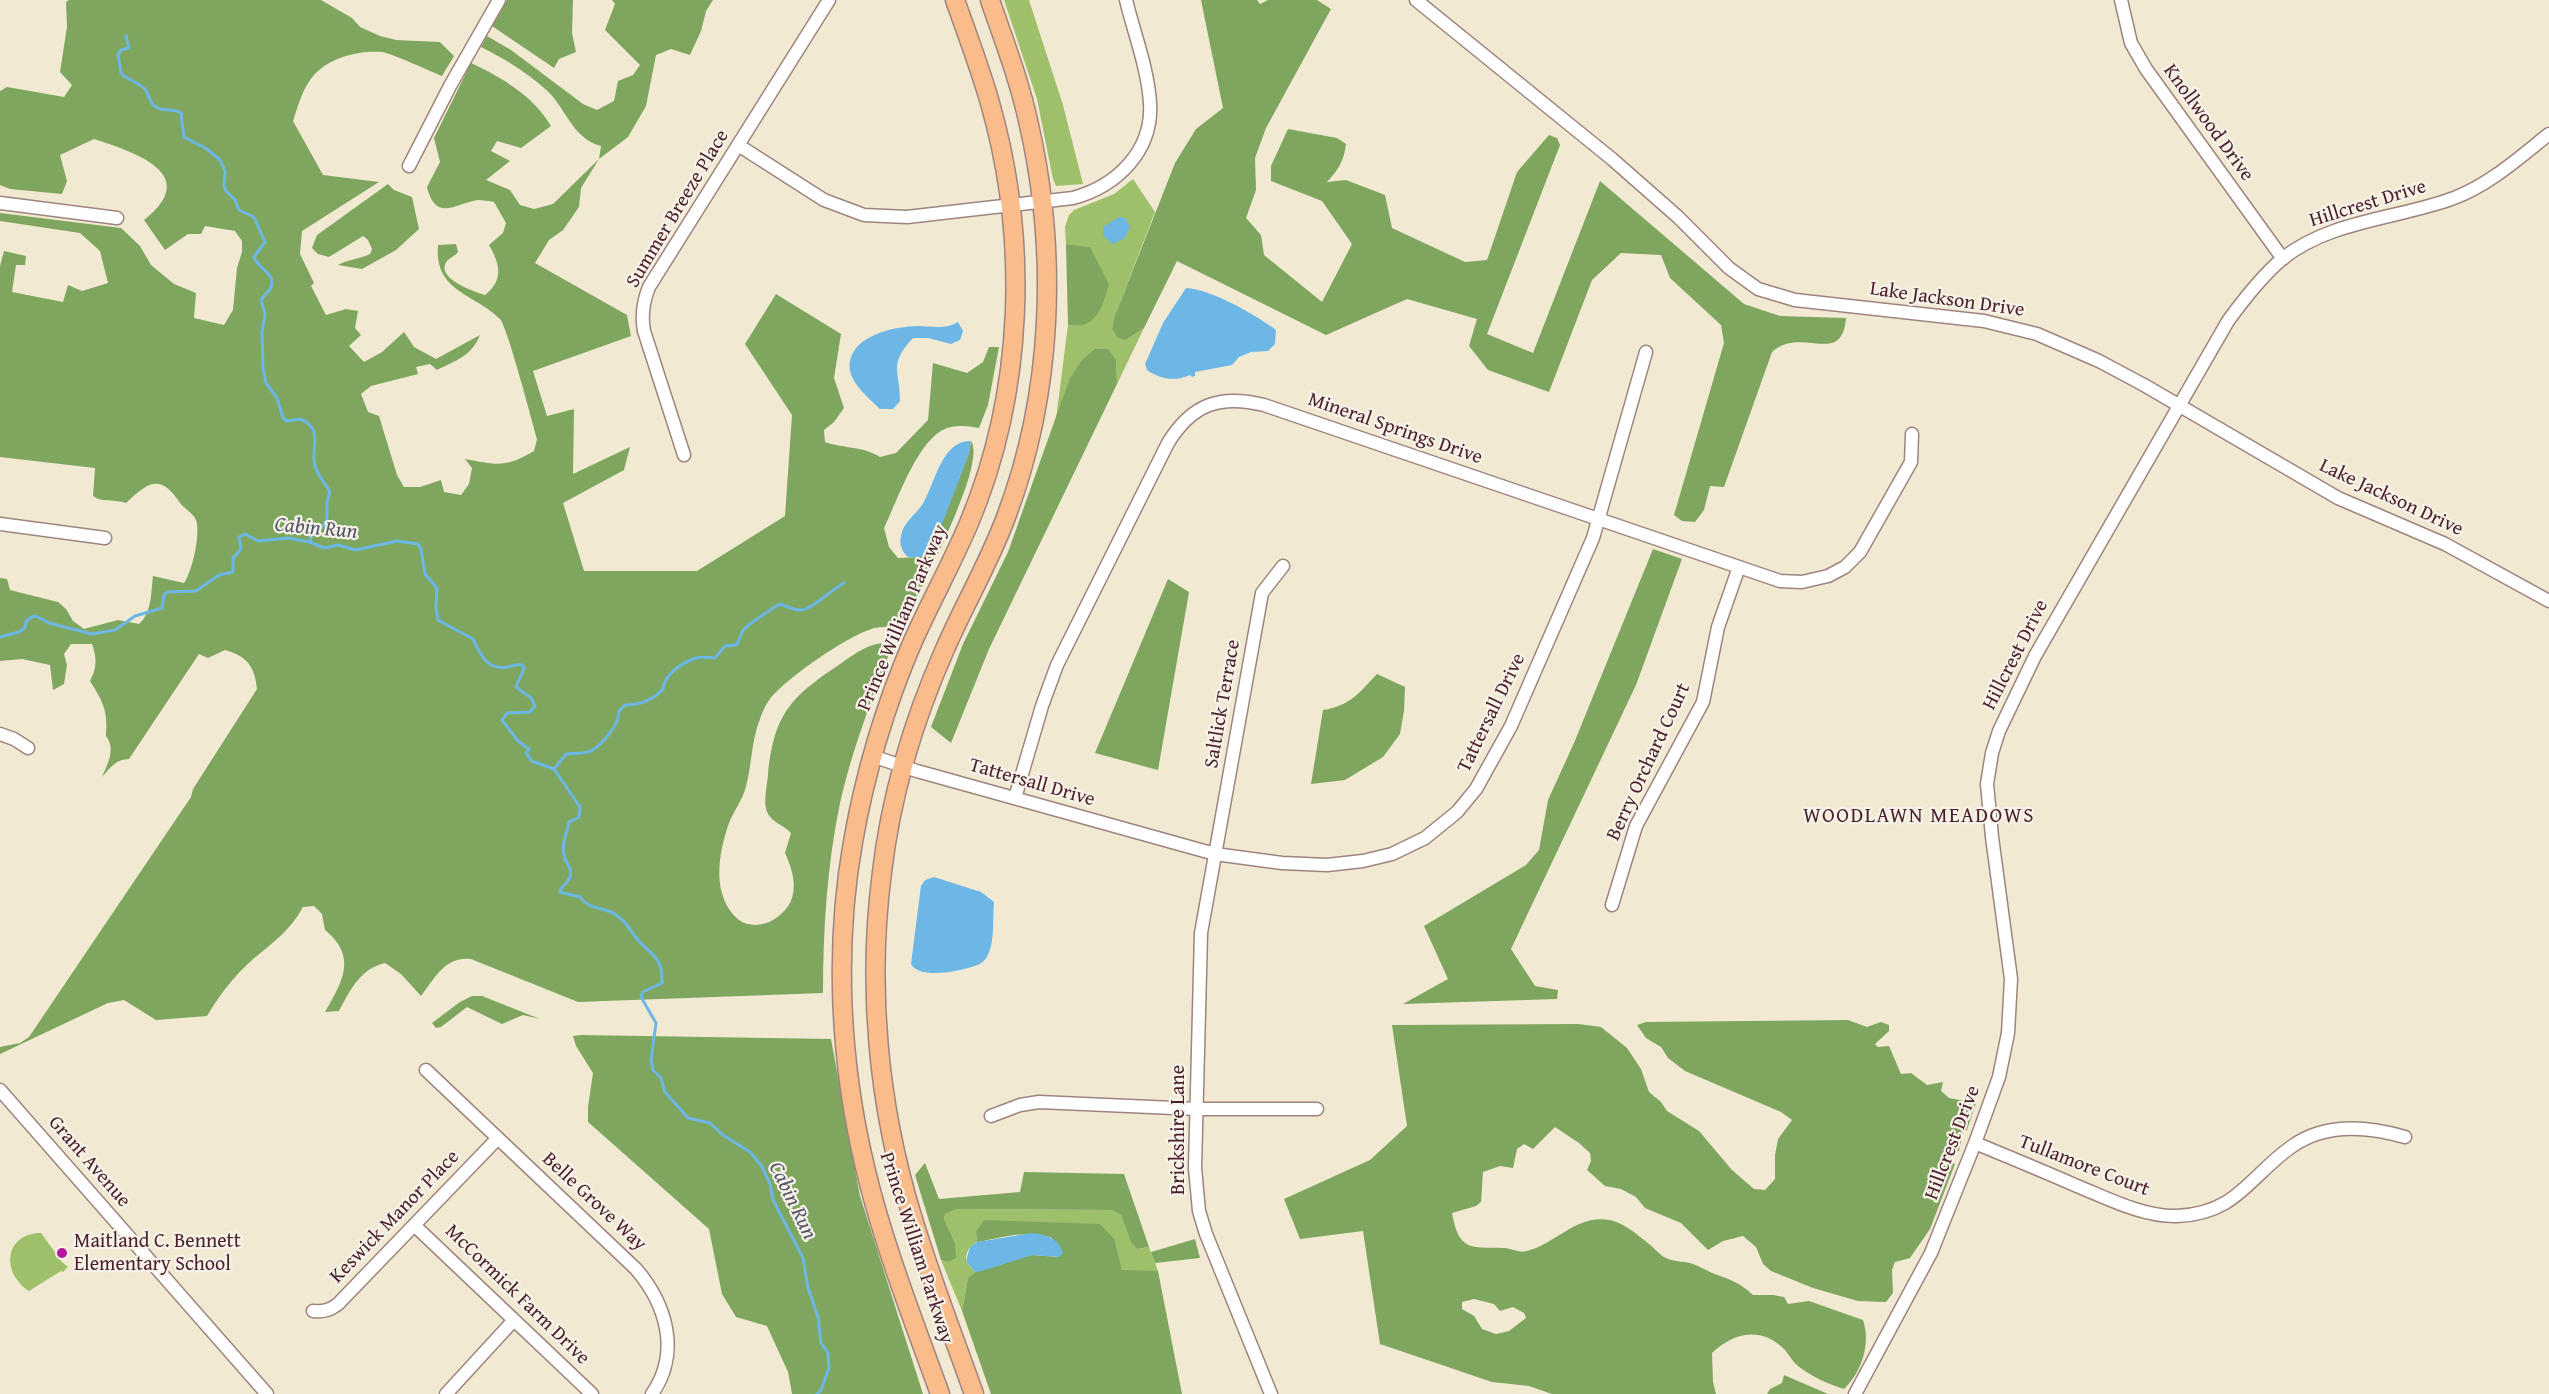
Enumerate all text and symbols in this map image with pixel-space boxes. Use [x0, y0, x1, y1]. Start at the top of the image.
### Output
street label: Knollwood Drive [2158, 60, 2258, 186]
street label: Summer Breeze Place [621, 126, 735, 292]
street label: Hillcrest Drive [2307, 175, 2429, 233]
street label: Lake Jackson Drive [1868, 277, 2026, 323]
street label: Mineral Springs Drive [1305, 388, 1485, 470]
street label: Lake Jackson Drive [2315, 454, 2467, 542]
water label: Cabin Run [274, 513, 358, 545]
street label: Prince William Parkway [853, 521, 953, 715]
street label: Hillcrest Drive [1978, 596, 2054, 714]
street label: Saltlick Terrace [1200, 638, 1246, 770]
street label: Tattersall Drive [1453, 650, 1531, 776]
street label: Berry Orchard Court [1602, 679, 1696, 845]
street label: Tattersall Drive [966, 754, 1098, 812]
district label: WOODLAWN MEADOWS [1803, 804, 2035, 830]
street label: Brickshire Lane [1167, 1065, 1191, 1195]
street label: Hillcrest Drive [1920, 1082, 1986, 1204]
street label: Grant Avenue [43, 1111, 135, 1213]
street label: Tullamore Court [2015, 1130, 2153, 1202]
street label: Keswick Manor Place [325, 1145, 465, 1289]
street label: Belle Grove Way [537, 1147, 651, 1257]
street label: Prince William Parkway [874, 1149, 958, 1347]
water label: Cabin Run [763, 1158, 821, 1244]
street label: McCormick Farm Drive [440, 1220, 594, 1370]
place label: Maitland C. Bennett Elementary School [74, 1230, 241, 1277]
marker: Maitland C. Bennett Elementary School [55, 1246, 69, 1260]

